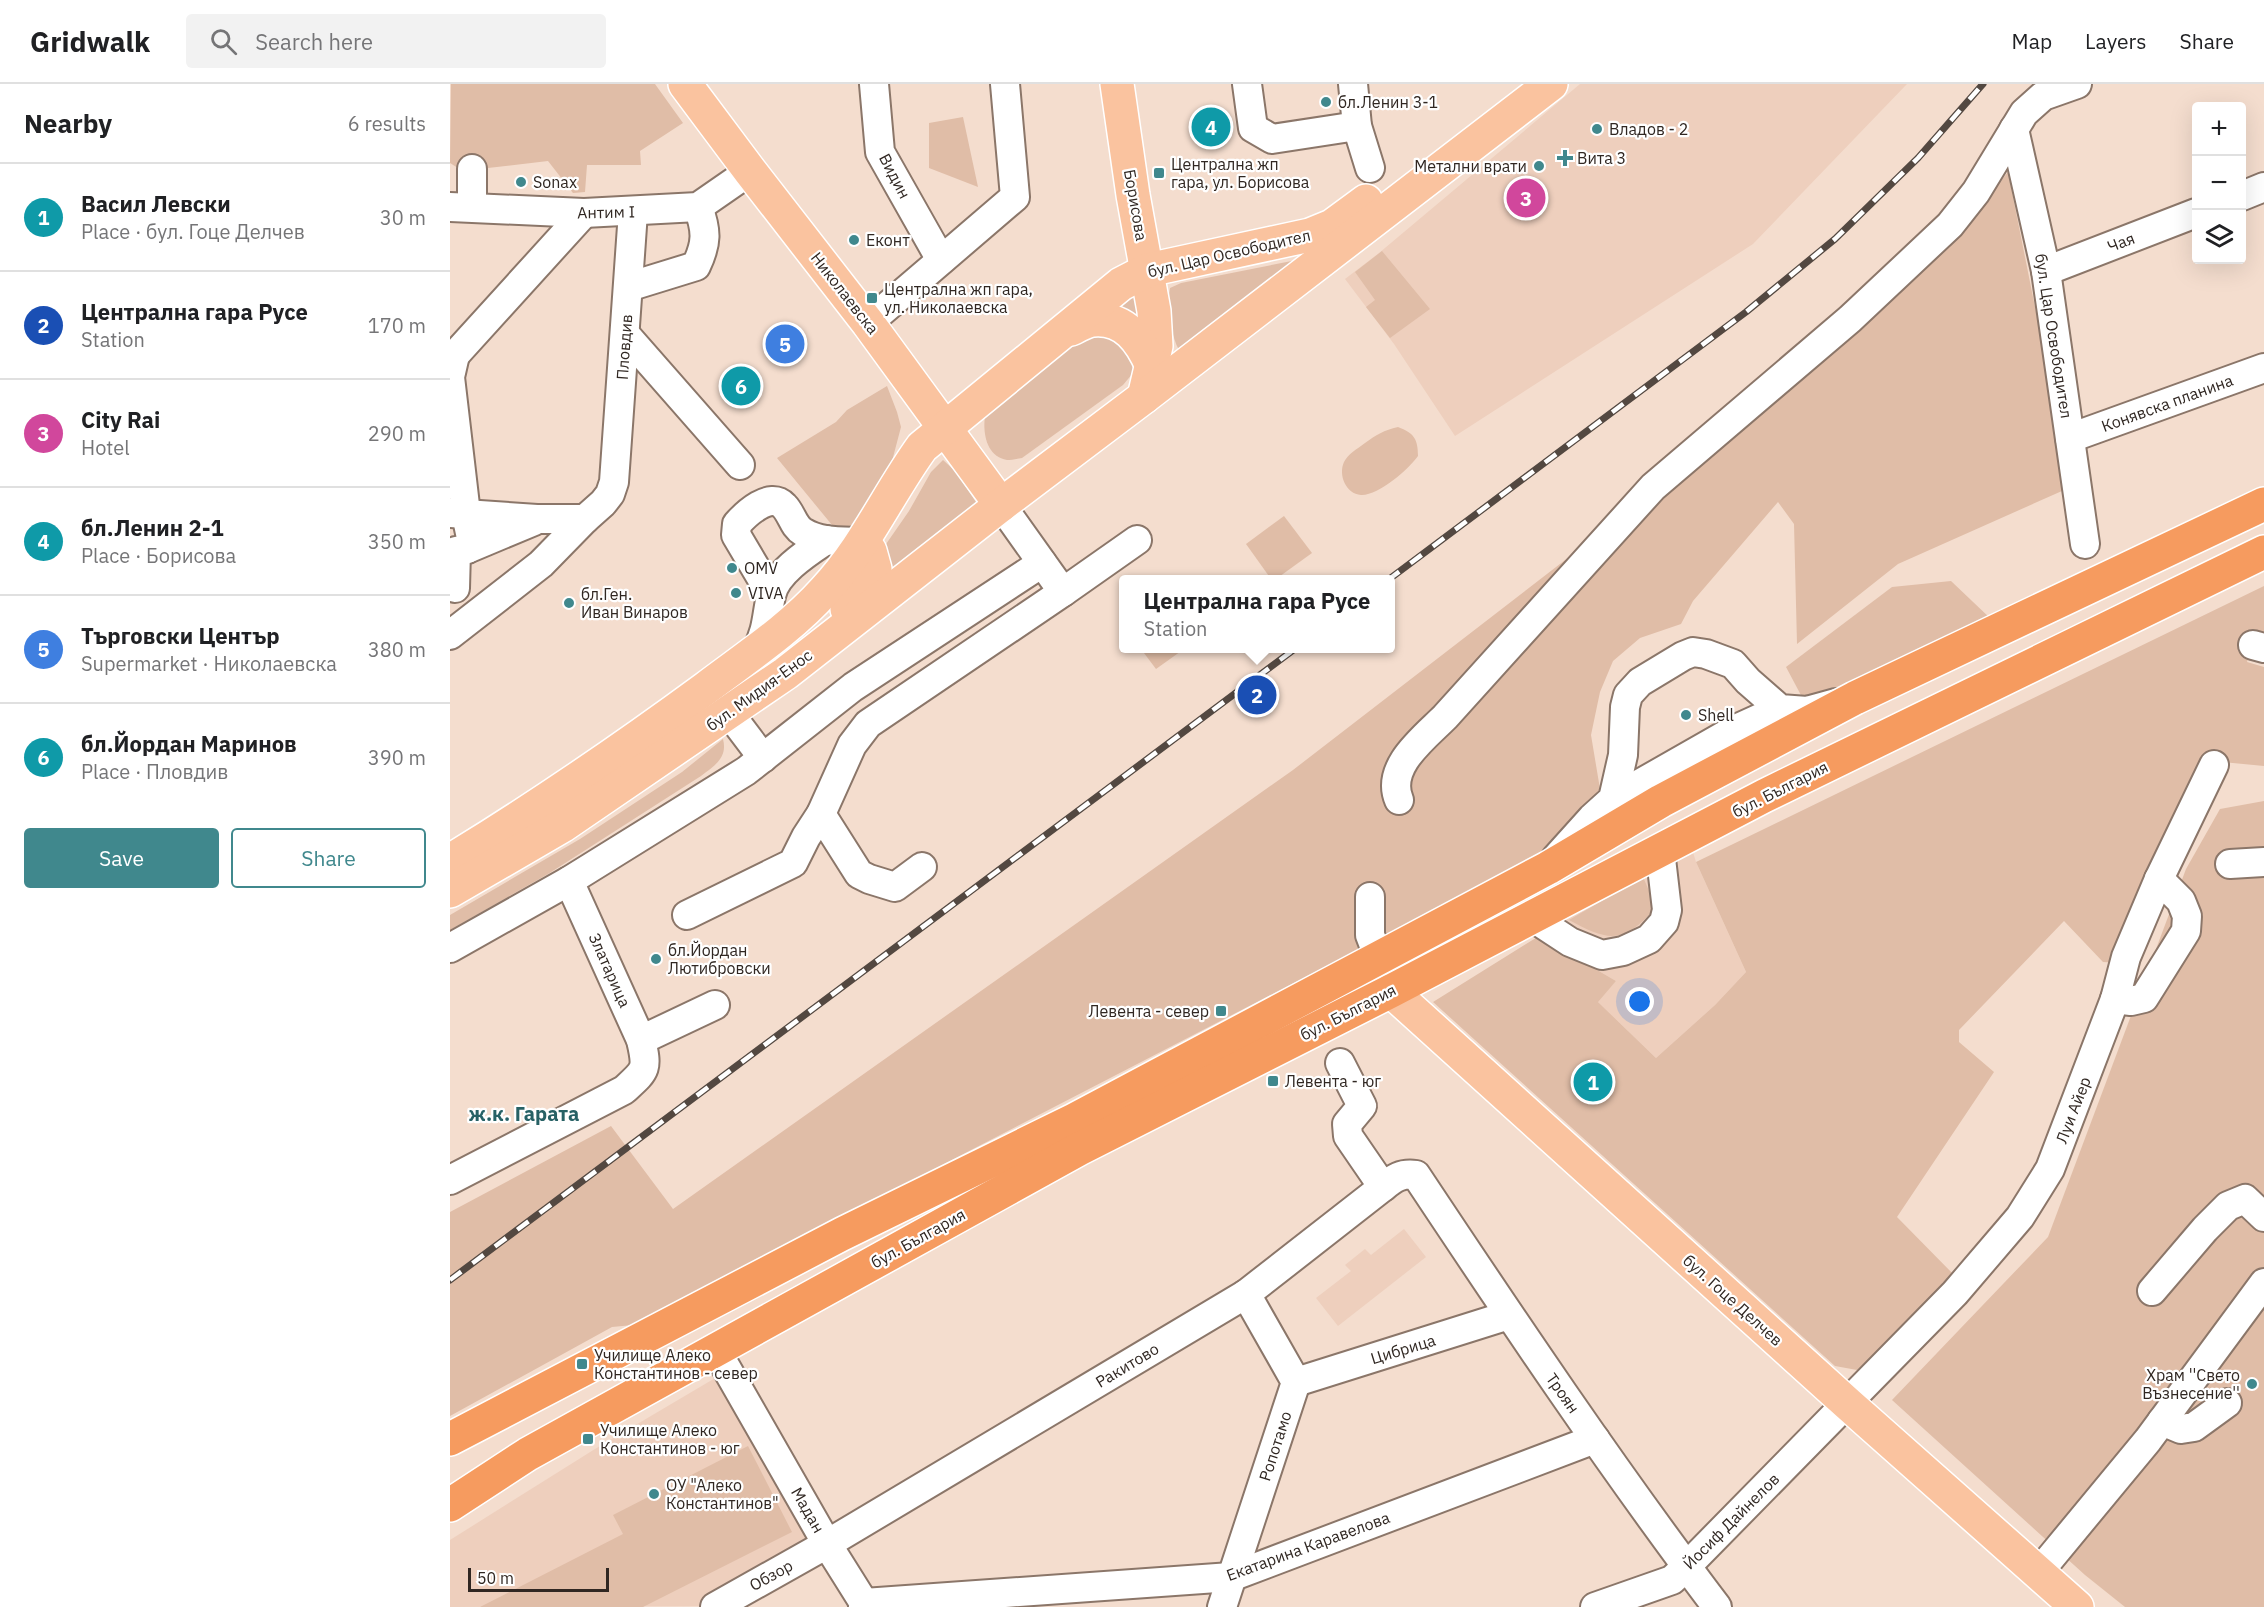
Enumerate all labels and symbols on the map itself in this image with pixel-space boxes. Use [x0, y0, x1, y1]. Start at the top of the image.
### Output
place label: бл.Ленин 3-1 [1338, 92, 1438, 112]
marker: бл.Ленин 3-1 [1319, 95, 1333, 109]
pin: 4 [1192, 104, 1230, 150]
place label: Владов - 2 [1609, 119, 1688, 139]
marker: Владов - 2 [1590, 122, 1604, 136]
place label: Вита 3 [1577, 148, 1626, 168]
street label: Видин [875, 150, 915, 202]
marker: Вита 3 [1558, 151, 1572, 165]
place label: Централна жп гара, ул. Борисова [1171, 154, 1310, 192]
place label: Метални врати [1414, 156, 1527, 176]
marker: Метални врати [1532, 159, 1546, 173]
marker: Централна жп гара, ул. Борисова [1152, 166, 1166, 180]
street label: Борисова [1120, 168, 1152, 243]
place label: Sonax [533, 172, 577, 192]
marker: Sonax [514, 175, 528, 189]
pin: 3 [1506, 176, 1546, 220]
street label: Антим I [577, 201, 635, 223]
street label: бул. Цар Освободител [1146, 225, 1312, 281]
street label: Чая [2105, 228, 2137, 256]
place label: Еконт [866, 230, 910, 250]
marker: Еконт [847, 233, 861, 247]
street label: Николаевска [807, 248, 884, 338]
street label: бул. Цар Освободител [2031, 252, 2077, 420]
place label: Централна жп гара, ул. Николаевска [884, 279, 1033, 317]
marker: Централна жп гара, ул. Николаевска [865, 291, 879, 305]
street label: Пловдив [612, 313, 636, 381]
pin: 5 [766, 322, 804, 366]
pin: 6 [722, 364, 760, 408]
street label: Конявска планина [2098, 370, 2236, 436]
place label: OMV [744, 558, 778, 578]
marker: OMV [725, 561, 739, 575]
place label: VIVA [748, 583, 784, 603]
place label: бл.Ген. Иван Винаров [581, 584, 688, 622]
marker: VIVA [729, 586, 743, 600]
marker: бл.Ген. Иван Винаров [562, 596, 576, 610]
street label: бул. Мидия-Енос [702, 645, 816, 735]
pin: 2 [1238, 672, 1276, 718]
place label: Shell [1698, 705, 1734, 725]
marker: Shell [1679, 708, 1693, 722]
street label: бул. България [1729, 756, 1831, 822]
street label: Златарица [585, 930, 635, 1011]
place label: бл.Йордан Лютибровски [668, 940, 771, 978]
marker: бл.Йордан Лютибровски [649, 952, 663, 966]
street label: бул. България [1297, 979, 1399, 1045]
your location [1625, 987, 1654, 1016]
place label: Левента - север [1089, 1001, 1209, 1021]
marker: Левента - север [1214, 1004, 1228, 1018]
pin: 1 [1574, 1060, 1612, 1104]
place label: Левента - юг [1285, 1071, 1381, 1091]
marker: Левента - юг [1266, 1074, 1280, 1088]
street label: Луи Айер [2051, 1074, 2095, 1146]
district label: ж.к. Гарата [469, 1100, 579, 1127]
street label: бул. България [867, 1204, 969, 1272]
street label: бул. Гоце Делчев [1679, 1250, 1787, 1350]
street label: Цибрица [1368, 1330, 1438, 1368]
street label: Ракитово [1092, 1338, 1162, 1392]
place label: Училище Алеко Константинов - север [594, 1345, 758, 1383]
marker: Училище Алеко Константинов - север [575, 1357, 589, 1371]
place label: Храм ''Свето Възнесение'' [2142, 1365, 2240, 1403]
street label: Троян [1542, 1369, 1584, 1417]
marker: Храм ''Свето Възнесение'' [2245, 1377, 2259, 1391]
street label: Ропотамо [1254, 1409, 1296, 1483]
place label: Училище Алеко Константинов - юг [600, 1420, 740, 1458]
marker: Училище Алеко Константинов - юг [581, 1432, 595, 1446]
street label: Йосиф Дайнелов [1679, 1469, 1783, 1573]
place label: ОУ "Алеко Константинов" [666, 1475, 779, 1513]
street label: Мадан [787, 1484, 829, 1536]
marker: ОУ "Алеко Константинов" [647, 1487, 661, 1501]
street label: Екатарина Каравелова [1224, 1507, 1393, 1585]
street label: Обзор [746, 1555, 796, 1595]
scale bar [468, 1565, 609, 1592]

